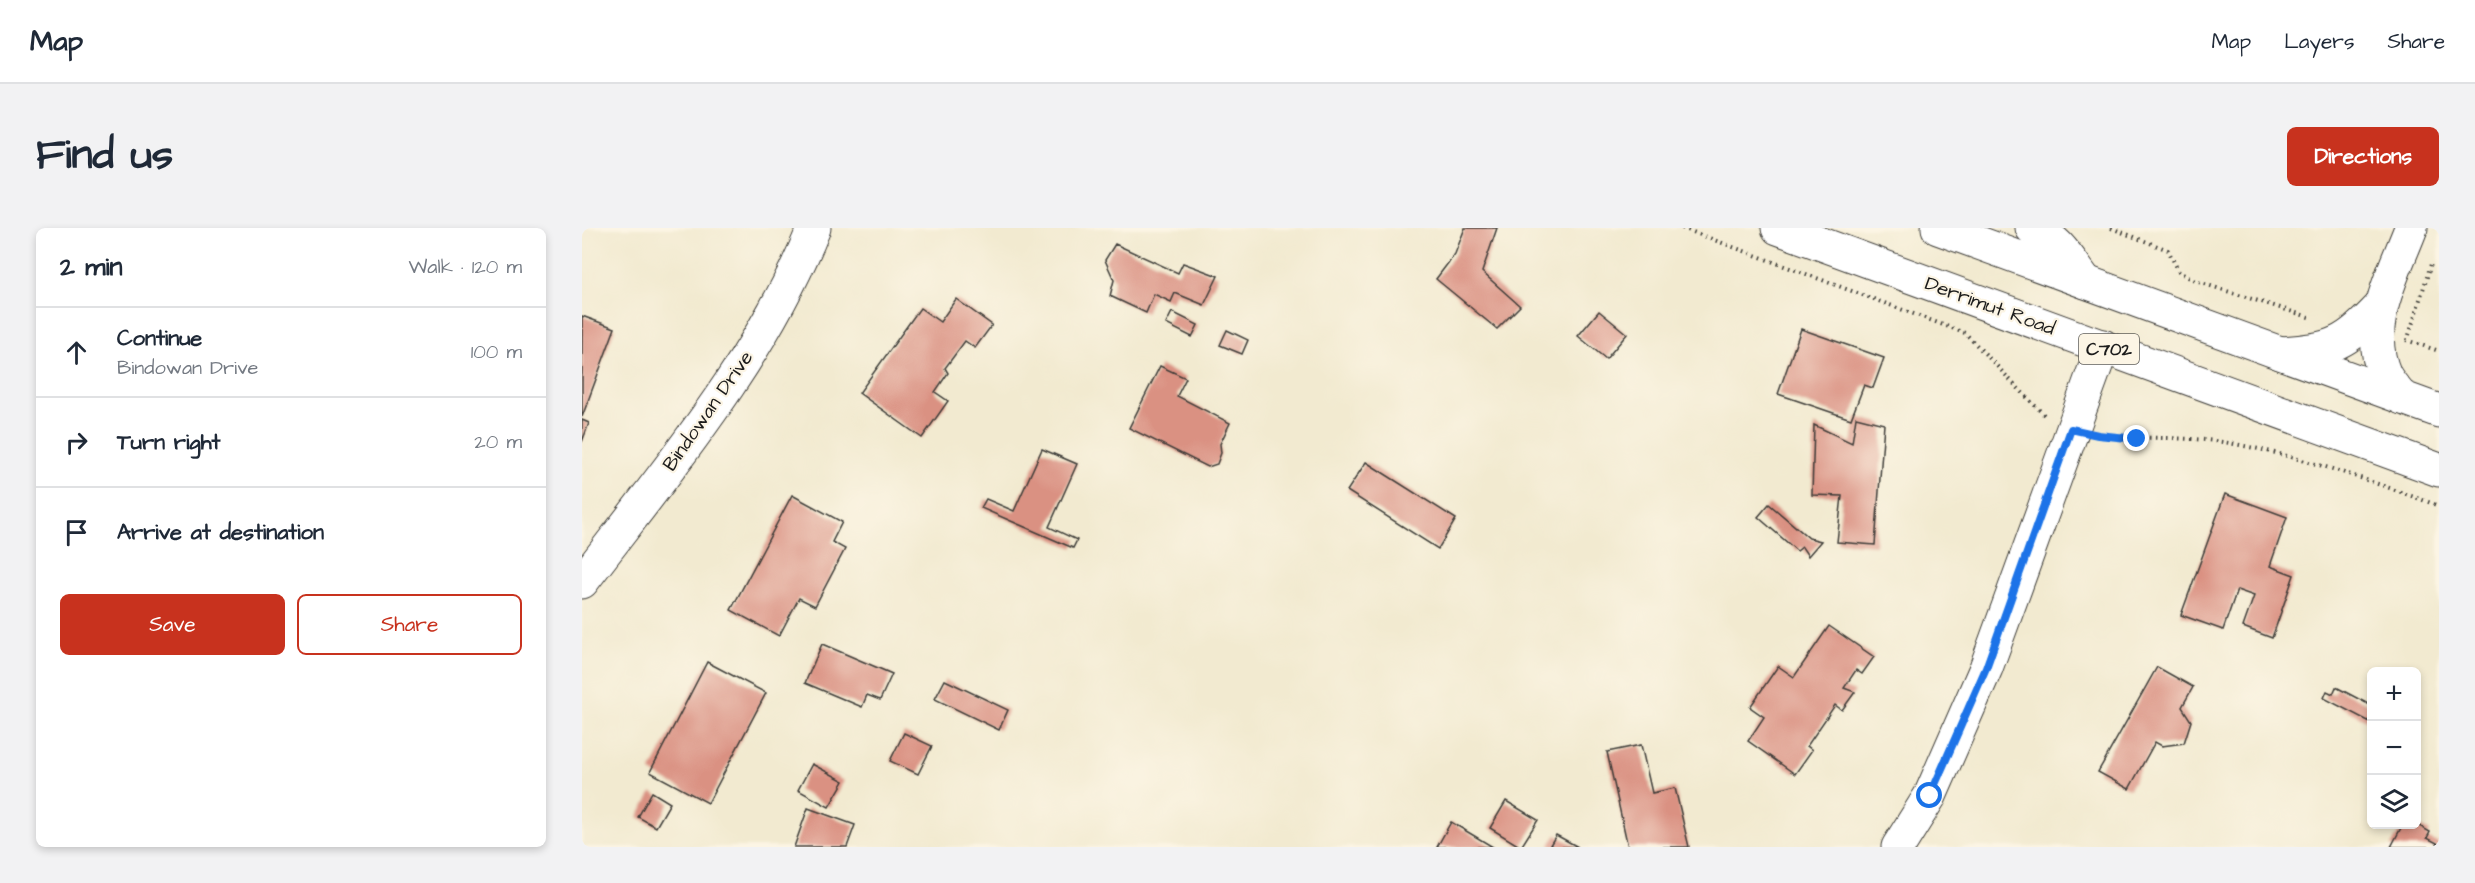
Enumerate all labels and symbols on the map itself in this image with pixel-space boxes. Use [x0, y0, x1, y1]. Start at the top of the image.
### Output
street label: Derrimut Road [1921, 269, 2059, 343]
road number: C702 [2079, 334, 2139, 364]
street label: Bindowan Drive [656, 345, 760, 477]
route end [2123, 425, 2149, 451]
route start [1916, 782, 1942, 808]

